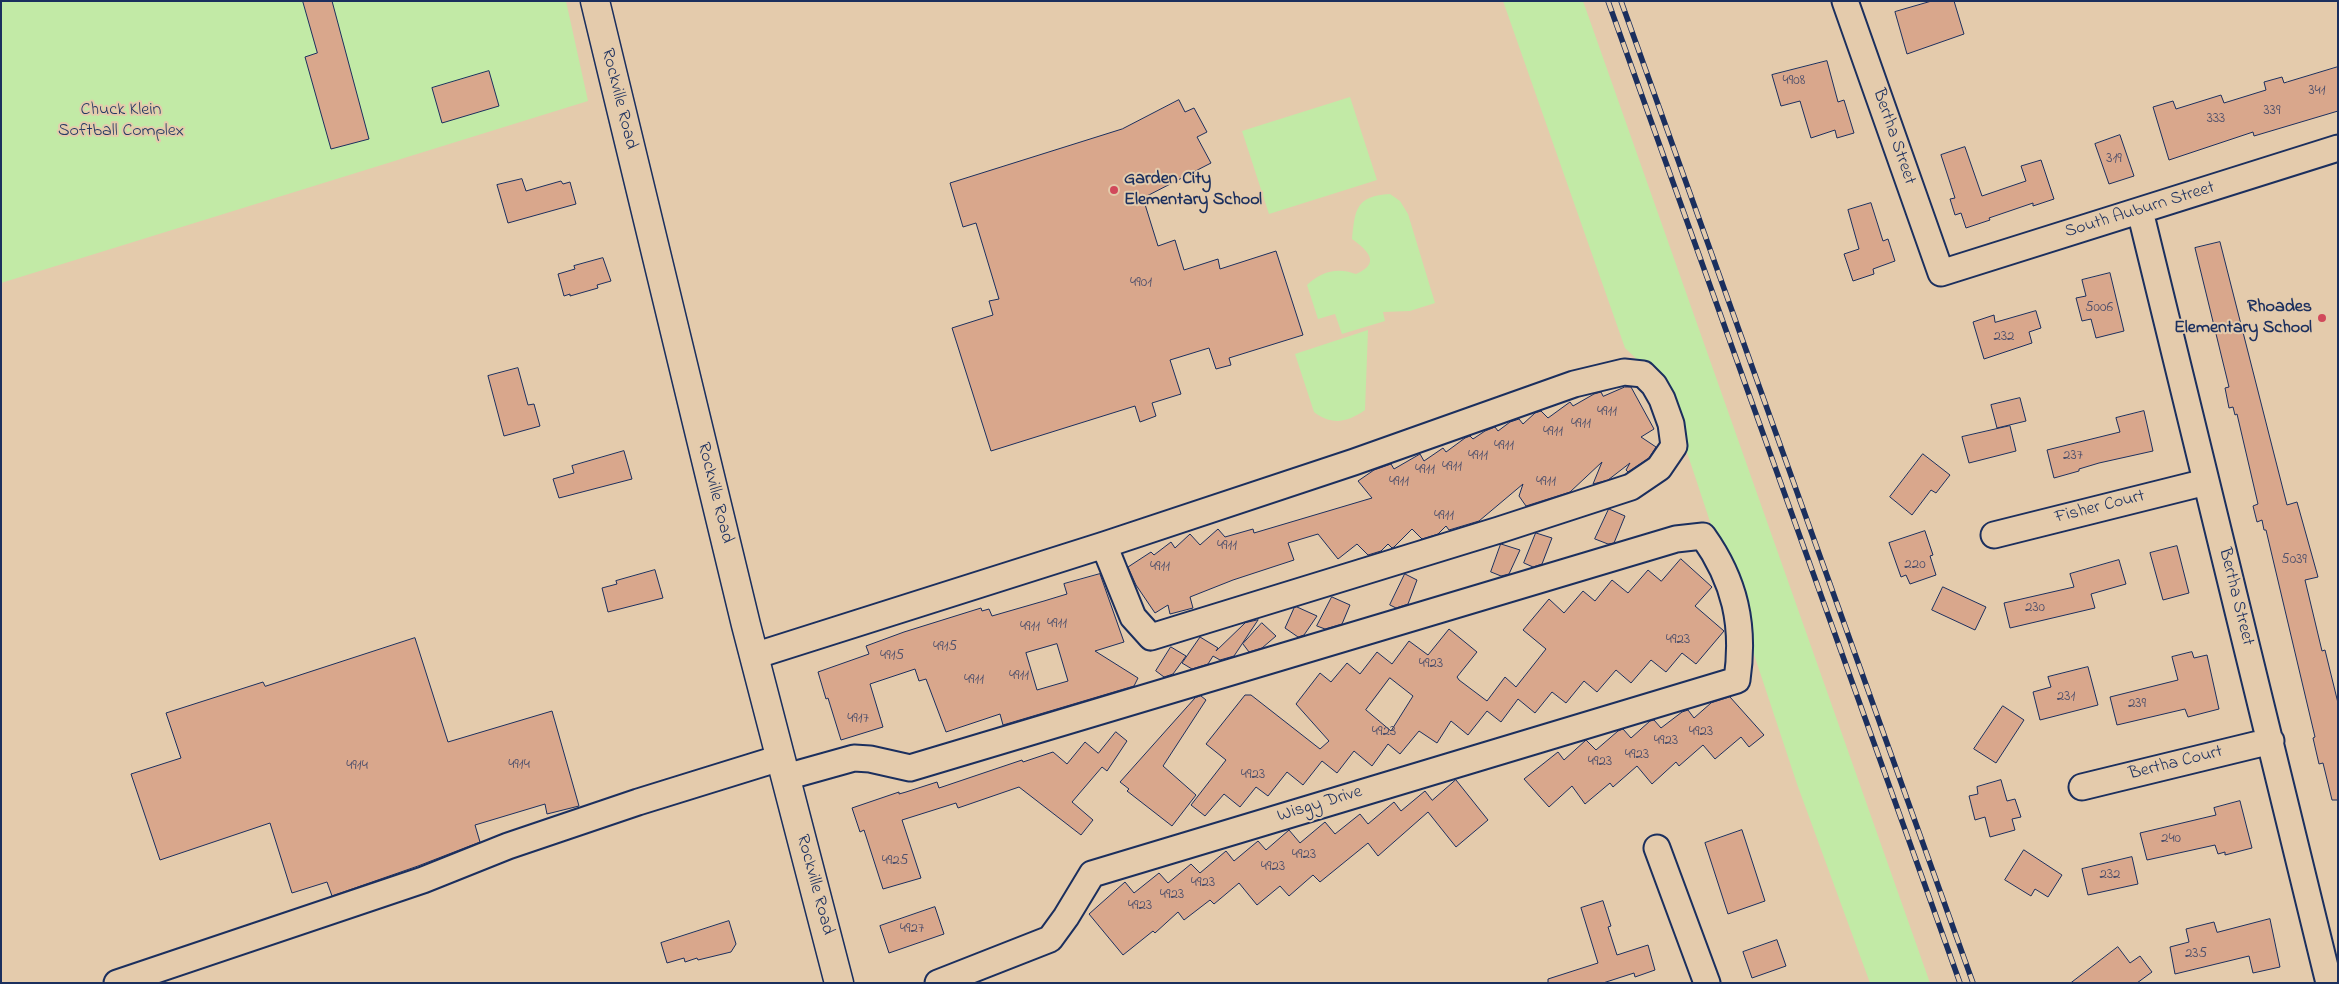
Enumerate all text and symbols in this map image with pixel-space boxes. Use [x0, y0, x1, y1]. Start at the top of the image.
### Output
street label: Rockville Road [595, 46, 641, 152]
house number: 4908 [1783, 73, 1805, 91]
house number: 341 [2308, 83, 2326, 101]
street label: Bertha Street [1867, 86, 1919, 188]
park label: Chuck Klein Softball Complex [58, 100, 184, 142]
house number: 339 [2264, 103, 2280, 121]
house number: 333 [2207, 111, 2225, 129]
house number: 319 [2106, 151, 2122, 169]
place label: Garden City Elementary School [1124, 169, 1262, 212]
street label: South Auburn Street [2062, 178, 2218, 244]
marker: Garden City Elementary School [1108, 184, 1120, 196]
house number: 4901 [1130, 275, 1152, 293]
place label: Rhoades Elementary School [2174, 297, 2312, 340]
house number: 5006 [2085, 300, 2113, 318]
marker: Rhoades Elementary School [2316, 312, 2328, 324]
house number: 232 [1993, 329, 2015, 347]
house number: 4911 [1597, 404, 1617, 422]
house number: 4911 [1571, 416, 1591, 434]
house number: 4911 [1543, 424, 1563, 442]
house number: 4911 [1494, 438, 1514, 456]
street label: Rockville Road [691, 440, 737, 546]
house number: 4911 [1468, 448, 1488, 466]
house number: 237 [2063, 448, 2083, 466]
house number: 4911 [1442, 459, 1462, 477]
house number: 4911 [1415, 462, 1435, 480]
house number: 4911 [1389, 474, 1409, 492]
house number: 4911 [1536, 474, 1556, 492]
street label: Fisher Court [2053, 486, 2147, 530]
house number: 4911 [1434, 508, 1454, 526]
house number: 4911 [1217, 538, 1237, 556]
street label: Bertha Street [2212, 546, 2258, 648]
house number: 5039 [2281, 552, 2307, 570]
house number: 220 [1904, 557, 1926, 575]
house number: 4911 [1150, 559, 1170, 577]
house number: 230 [2025, 600, 2045, 618]
house number: 4911 [1047, 616, 1067, 634]
house number: 4911 [1020, 619, 1040, 637]
house number: 4923 [1666, 632, 1690, 650]
house number: 4915 [933, 639, 957, 657]
house number: 4915 [880, 648, 904, 666]
house number: 4923 [1419, 656, 1443, 674]
house number: 4911 [1009, 668, 1029, 686]
house number: 4911 [964, 672, 984, 690]
house number: 231 [2057, 689, 2075, 707]
house number: 239 [2128, 696, 2146, 714]
house number: 4917 [847, 711, 869, 729]
house number: 4923 [1372, 724, 1396, 742]
house number: 4923 [1689, 724, 1713, 742]
house number: 4923 [1654, 733, 1678, 751]
street label: Bertha Court [2127, 742, 2225, 786]
house number: 4923 [1625, 747, 1649, 765]
house number: 4923 [1588, 754, 1612, 772]
house number: 4914 [508, 757, 530, 775]
house number: 4914 [346, 758, 368, 776]
house number: 4923 [1241, 767, 1265, 785]
street label: Wisgy Drive [1275, 782, 1365, 828]
house number: 240 [2161, 831, 2181, 849]
street label: Rockville Road [790, 832, 838, 938]
house number: 4923 [1292, 847, 1316, 865]
house number: 4925 [882, 853, 908, 871]
house number: 4923 [1261, 859, 1285, 877]
house number: 232 [2099, 867, 2121, 885]
house number: 4923 [1191, 875, 1215, 893]
house number: 4923 [1160, 887, 1184, 905]
house number: 4923 [1128, 898, 1152, 916]
house number: 4927 [900, 921, 924, 939]
house number: 235 [2185, 946, 2207, 964]

